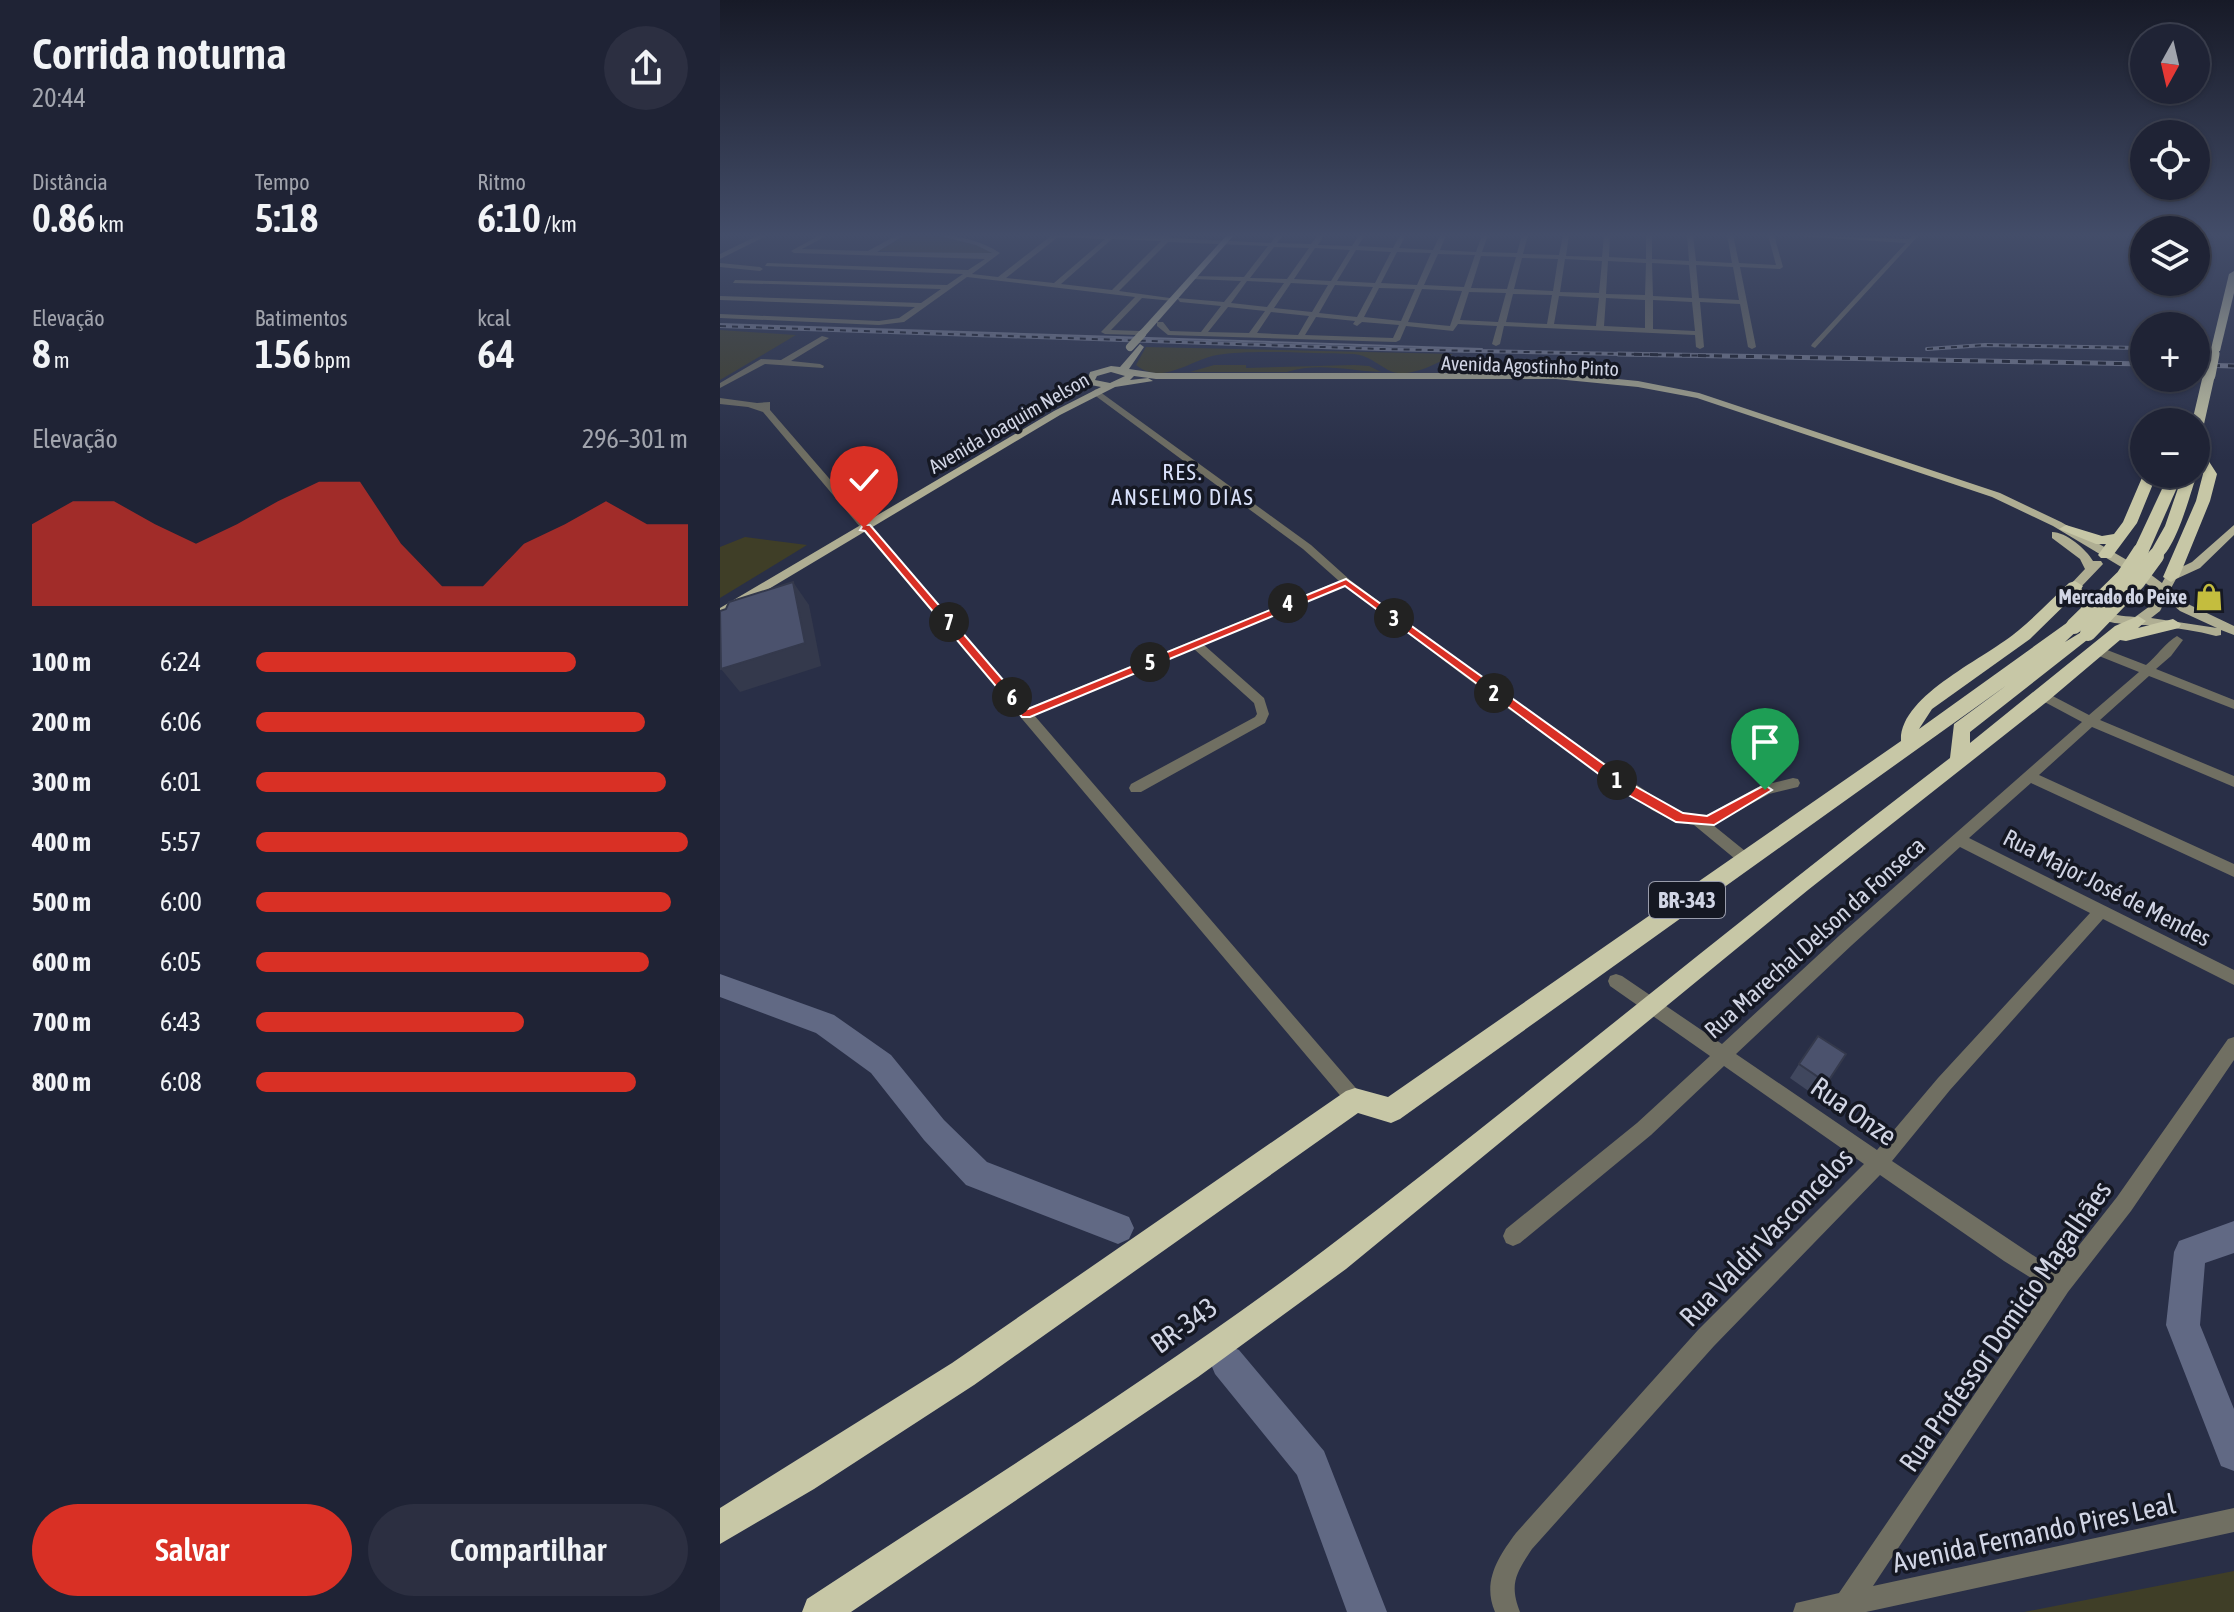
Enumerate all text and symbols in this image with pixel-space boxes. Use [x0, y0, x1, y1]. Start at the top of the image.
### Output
north arrow [2130, 24, 2210, 104]
map controls [2130, 24, 2210, 488]
button: share [604, 26, 688, 110]
text: Corrida noturna [32, 28, 287, 78]
text: 20:44 [32, 83, 86, 113]
button: locate [2130, 120, 2210, 200]
text: Distância [32, 169, 108, 195]
text: Tempo [255, 169, 310, 195]
text: Ritmo [477, 169, 526, 195]
text: 0.86 [32, 195, 96, 240]
text: 5:18 [255, 195, 318, 240]
text: 6:10 [477, 195, 541, 240]
text: km [96, 211, 124, 237]
text: /km [541, 211, 577, 237]
button: layers [2130, 216, 2210, 296]
text: Elevação [32, 305, 105, 331]
text: Batimentos [255, 305, 347, 331]
text: kcal [477, 305, 511, 331]
button: + [2130, 312, 2210, 392]
text: 8 [32, 331, 51, 376]
text: 156 [255, 331, 311, 376]
text: 64 [477, 331, 515, 376]
text: m [51, 347, 70, 373]
text: bpm [311, 347, 351, 373]
street label: Avenida Agostinho Pinto [1441, 351, 1619, 380]
street label: Avenida Joaquim Nelson [925, 367, 1093, 478]
button: − [2130, 408, 2210, 488]
text: Elevação [32, 424, 118, 454]
text: 296–301 m [582, 424, 688, 454]
pin [830, 446, 898, 528]
icon: check [842, 458, 886, 502]
district label: RES. ANSELMO DIAS [1111, 459, 1255, 510]
shop icon: Mercado do Peixe [2194, 582, 2224, 612]
pin: 4 [1268, 583, 1308, 623]
place label: Mercado do Peixe [2058, 585, 2187, 608]
text: 4 [1283, 590, 1293, 616]
pin: 3 [1374, 598, 1414, 638]
pin: 7 [929, 602, 969, 642]
text: 3 [1389, 605, 1399, 631]
text: 7 [944, 609, 954, 635]
pin: 5 [1130, 642, 1170, 682]
text: 100 m [32, 647, 91, 677]
text: 6:24 [160, 647, 201, 677]
text: 5 [1145, 649, 1155, 675]
pin: 2 [1474, 673, 1514, 713]
pin: 6 [992, 677, 1032, 717]
text: 2 [1489, 680, 1499, 706]
text: 6 [1007, 684, 1017, 710]
text: 200 m [32, 707, 91, 737]
text: 6:06 [160, 707, 202, 737]
pin [1731, 708, 1799, 790]
icon: arrive [1743, 720, 1787, 764]
pin: 1 [1597, 760, 1637, 800]
text: 300 m [32, 767, 91, 797]
text: 6:01 [160, 767, 202, 797]
text: 1 [1612, 767, 1622, 793]
street label: Rua Major José de Mendes [1999, 824, 2215, 952]
text: 400 m [32, 827, 91, 857]
text: 5:57 [160, 827, 201, 857]
street label: Rua Marechal Delson da Fonseca [1699, 832, 1930, 1044]
road number: BR-343 [1649, 882, 1725, 918]
text: 500 m [32, 887, 91, 917]
text: 6:00 [160, 887, 202, 917]
text: 600 m [32, 947, 91, 977]
text: 6:05 [160, 947, 202, 977]
text: 700 m [32, 1007, 91, 1037]
text: 6:43 [160, 1007, 201, 1037]
text: 800 m [32, 1067, 91, 1097]
text: 6:08 [160, 1067, 202, 1097]
street label: Rua Onze [1805, 1070, 1903, 1152]
street label: Rua Valdir Vasconcelos [1673, 1141, 1859, 1333]
street label: Rua Professor Domicio Magalhães [1892, 1175, 2118, 1477]
street label: BR-343 [1145, 1290, 1223, 1360]
street label: Avenida Fernando Pires Leal [1890, 1487, 2179, 1579]
button: Salvar [32, 1504, 352, 1596]
button: Compartilhar [368, 1504, 688, 1596]

